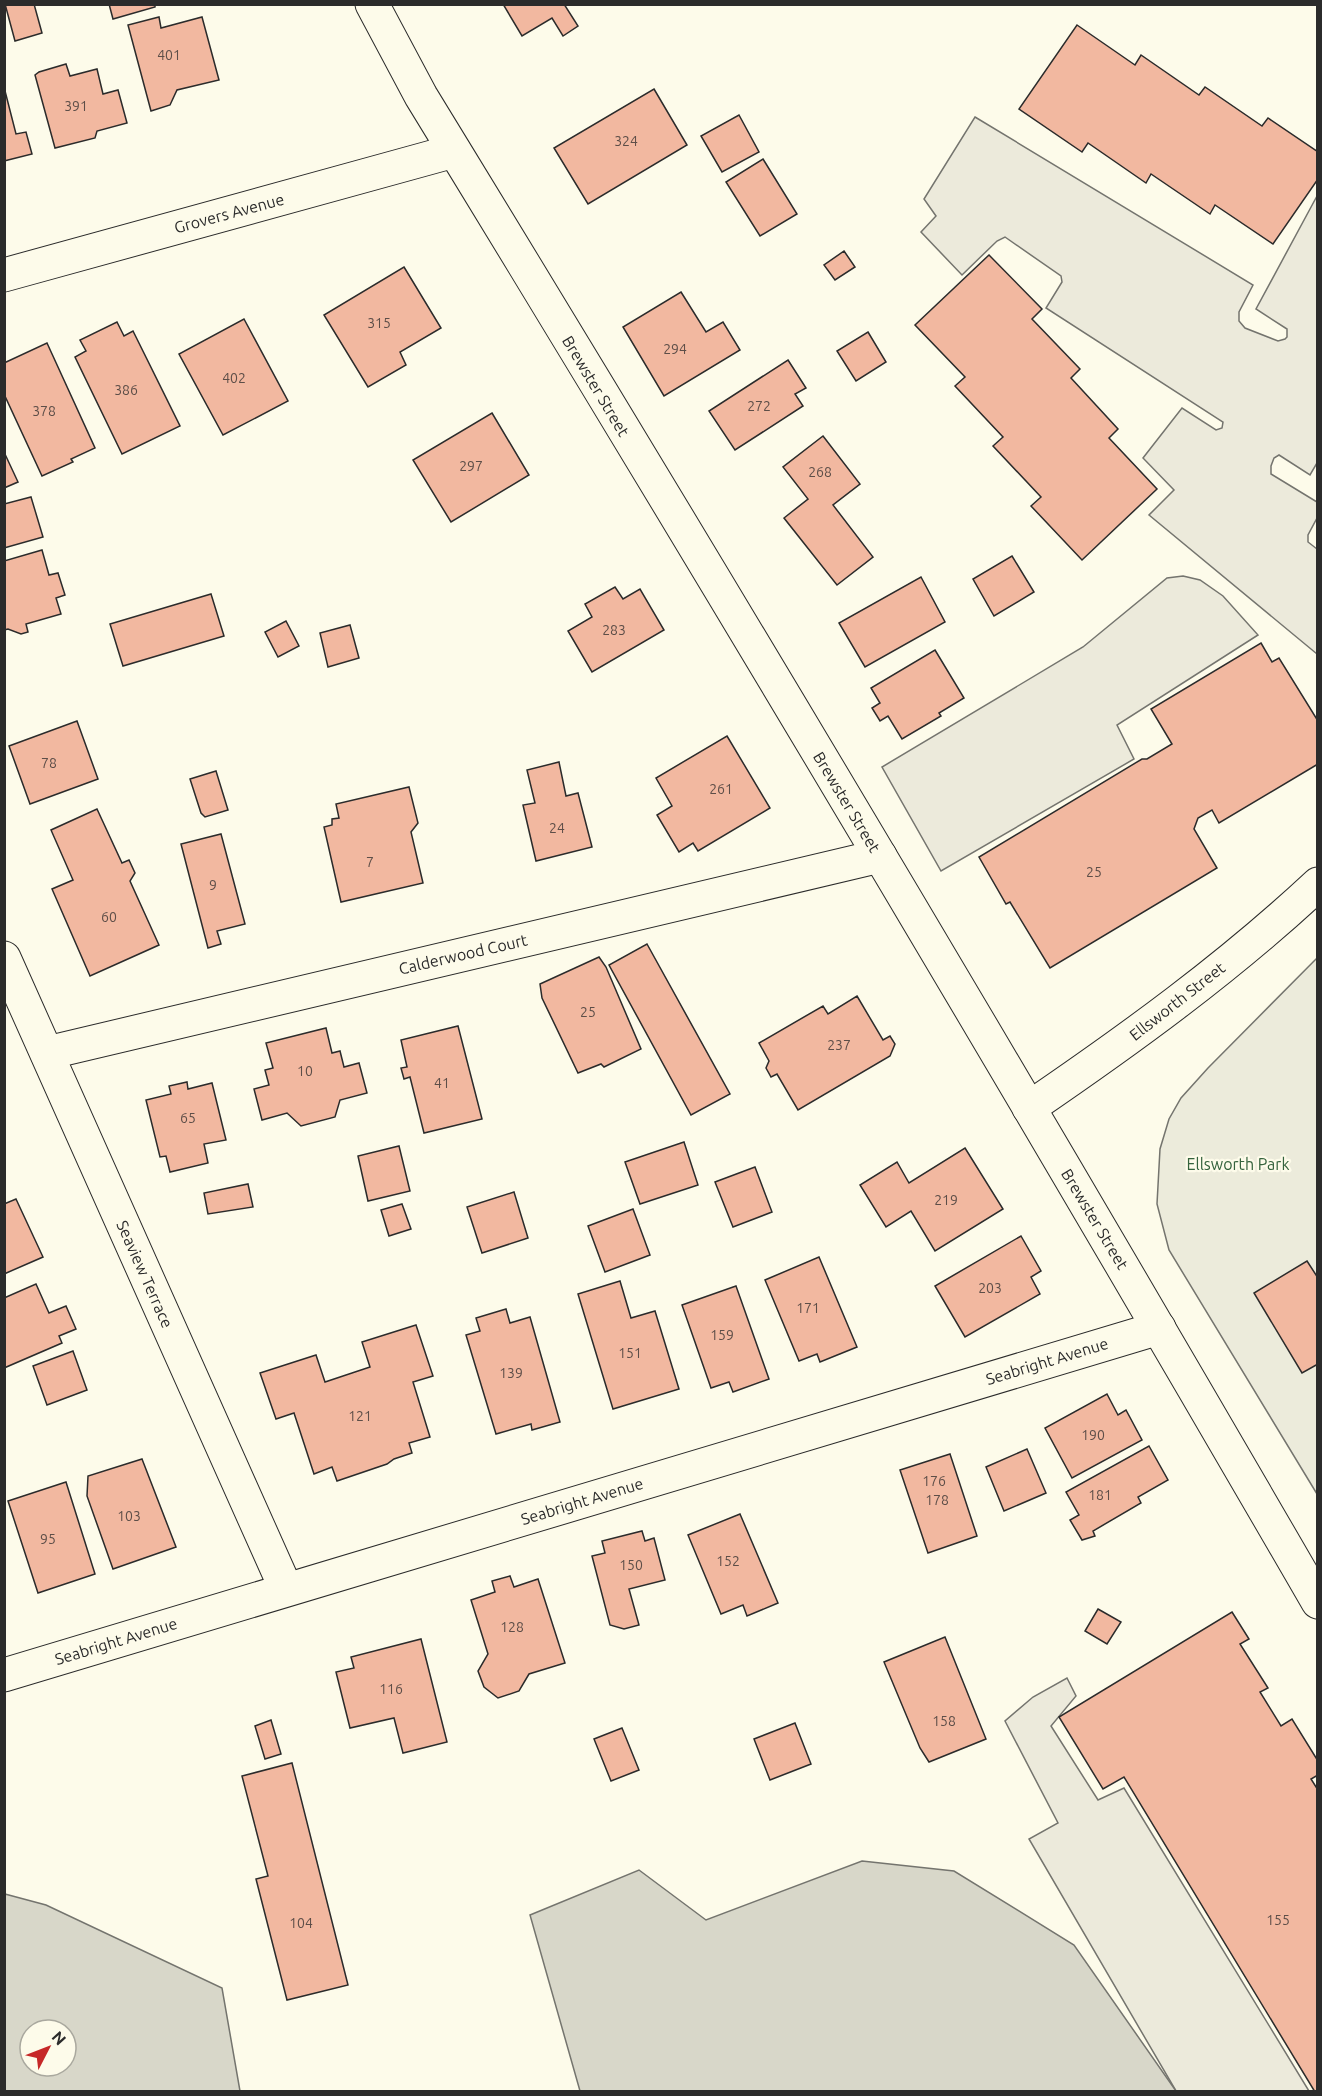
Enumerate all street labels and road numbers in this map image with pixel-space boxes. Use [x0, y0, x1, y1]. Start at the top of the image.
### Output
street label: Grovers Avenue [172, 190, 286, 236]
street label: Brewster Street [559, 333, 633, 440]
street label: Brewster Street [810, 749, 884, 856]
street label: Calderwood Court [397, 930, 530, 978]
street label: Ellsworth Street [1126, 958, 1229, 1044]
street label: Brewster Street [1058, 1166, 1132, 1273]
street label: Seaview Terrace [113, 1218, 177, 1330]
street label: Seabright Avenue [984, 1334, 1110, 1388]
street label: Seabright Avenue [519, 1474, 645, 1528]
street label: Seabright Avenue [53, 1614, 179, 1668]

